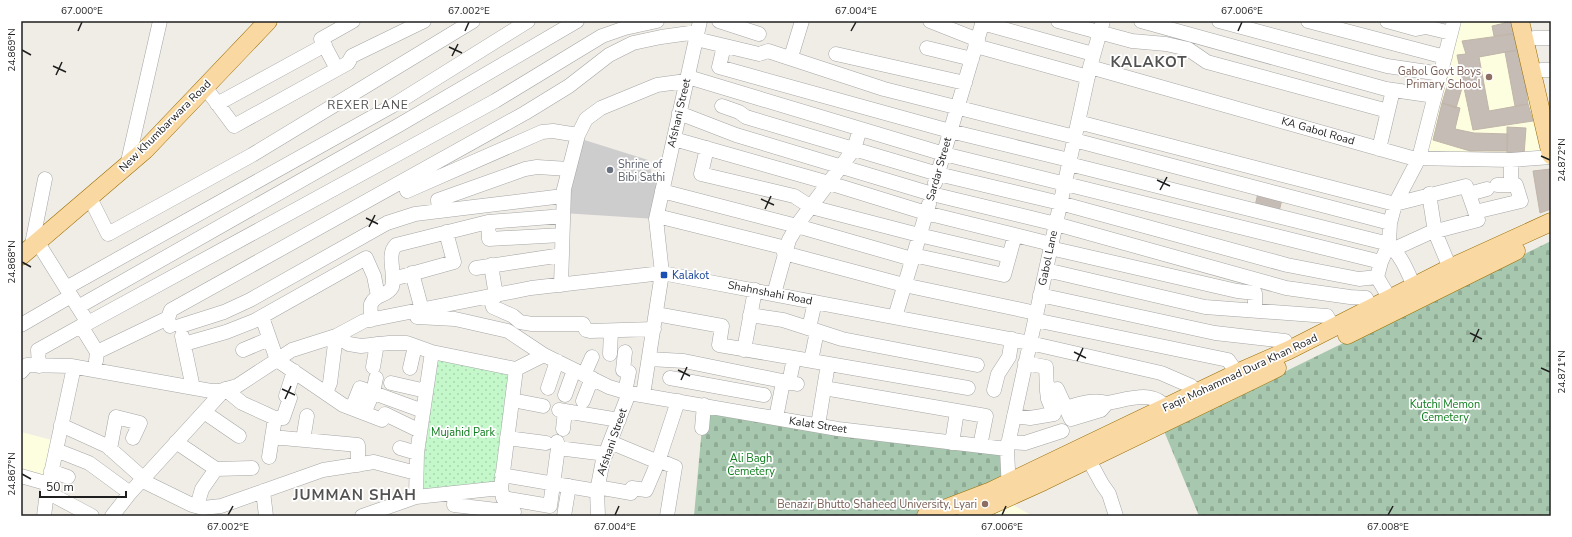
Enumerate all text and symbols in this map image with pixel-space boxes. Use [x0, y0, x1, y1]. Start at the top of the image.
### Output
text: 67.000°E [61, 4, 103, 18]
text: 67.002°E [448, 4, 490, 18]
text: 67.004°E [835, 4, 877, 18]
text: 67.006°E [1221, 4, 1263, 18]
text: 24.869°N [5, 28, 19, 72]
district label: KALAKOT [1110, 52, 1188, 72]
place label: Gabol Govt Boys Primary School [1398, 64, 1482, 92]
marker: Gabol Govt Boys Primary School [1484, 72, 1494, 82]
street label: New Khumbarwara Road [116, 77, 214, 175]
street label: Afshani Street [664, 77, 694, 149]
district label: REXER LANE [327, 97, 409, 113]
street label: KA Gabol Road [1280, 113, 1356, 149]
street label: Sardar Street [923, 135, 955, 203]
text: 24.872°N [1555, 138, 1569, 182]
place label: Shrine of Bibi Sathi [618, 157, 665, 185]
marker: Shrine of Bibi Sathi [605, 165, 615, 175]
street label: Gabol Lane [1035, 229, 1061, 287]
text: 24.868°N [5, 240, 19, 284]
place label: Kalakot [672, 268, 709, 283]
marker: Kalakot [659, 270, 669, 280]
street label: Shahnshahi Road [726, 277, 814, 309]
street label: Faqir Mohammad Dura Khan Road [1160, 330, 1320, 416]
text: 24.871°N [1555, 350, 1569, 394]
park label: Kutchi Memon Cemetery [1410, 397, 1480, 425]
street label: Afshani Street [593, 406, 631, 478]
street label: Kalat Street [788, 413, 848, 437]
park label: Mujahid Park [431, 425, 496, 440]
park label: Ali Bagh Cemetery [727, 451, 775, 479]
text: 24.867°N [5, 452, 19, 496]
scale bar [40, 473, 126, 499]
text: 50 m [46, 479, 74, 495]
district label: JUMMAN SHAH [292, 485, 417, 505]
place label: Benazir Bhutto Shaheed University, Lyari [777, 497, 977, 512]
marker: Benazir Bhutto Shaheed University, Lyari [980, 499, 990, 509]
text: 67.002°E [207, 520, 249, 534]
text: 67.004°E [594, 520, 636, 534]
text: 67.006°E [981, 520, 1023, 534]
text: 67.008°E [1367, 520, 1409, 534]

